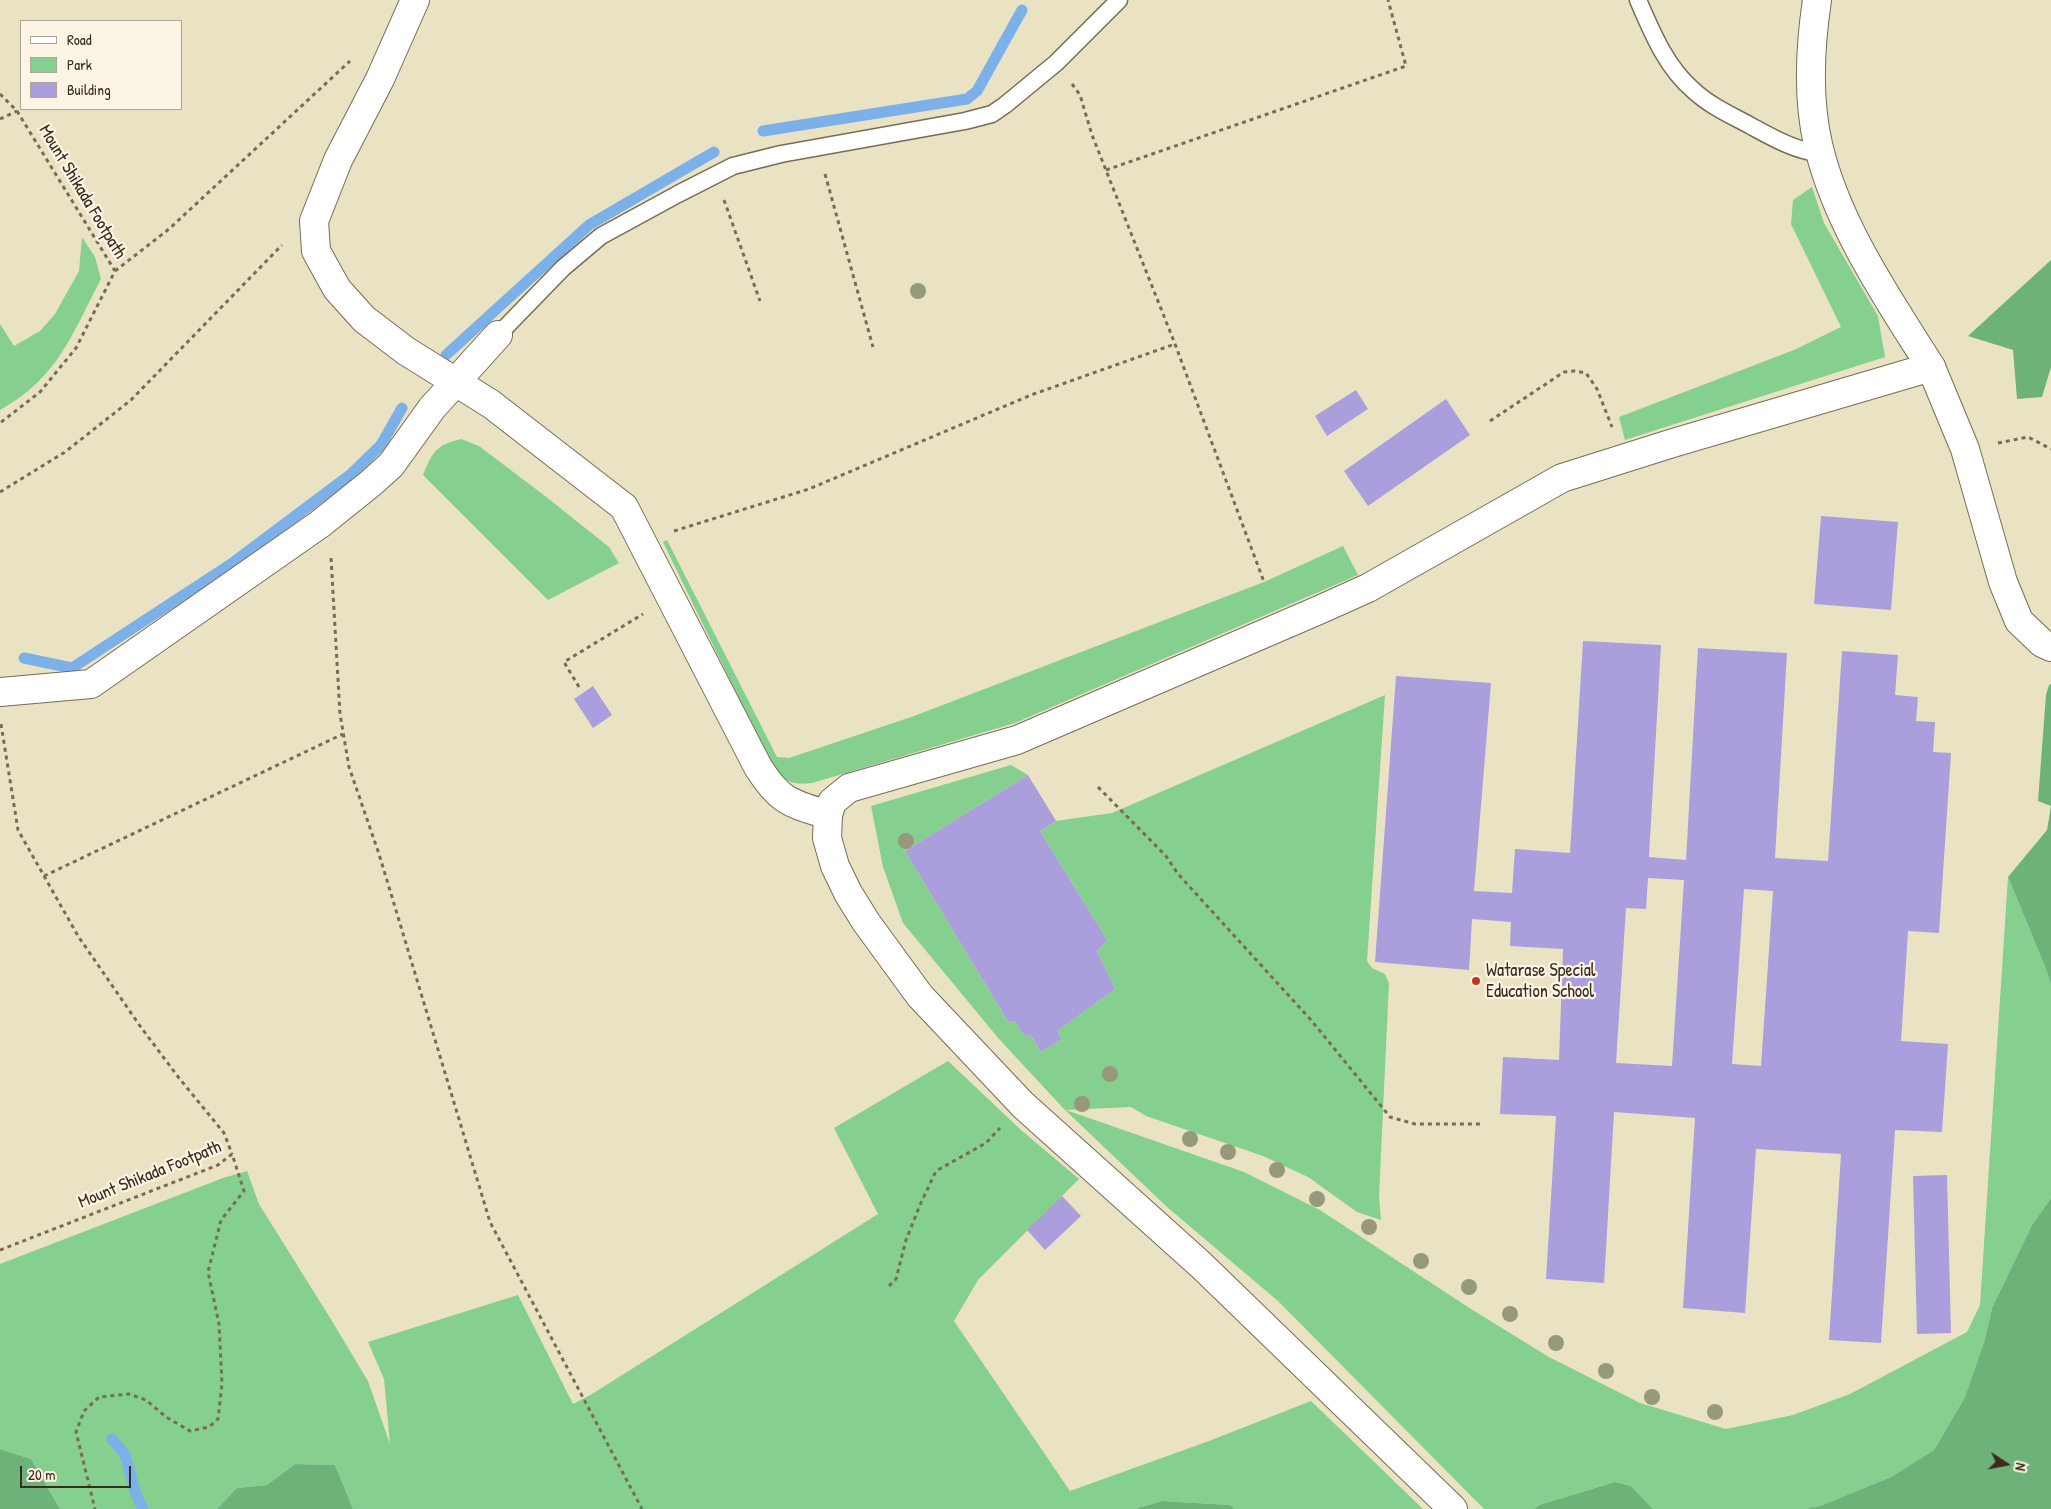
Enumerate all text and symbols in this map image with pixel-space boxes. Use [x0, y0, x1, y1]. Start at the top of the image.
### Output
legend [20, 20, 182, 110]
text: Road [67, 29, 92, 50]
text: Park [67, 54, 92, 75]
text: Building [67, 79, 111, 100]
street label: Mount Shikada Footpath [34, 121, 130, 263]
place label: Watarase Special Education School [1486, 960, 1596, 1002]
marker: Watarase Special Education School [1470, 975, 1482, 987]
street label: Mount Shikada Footpath [75, 1136, 225, 1214]
north arrow [1981, 1439, 2031, 1489]
scale bar [22, 1456, 134, 1488]
text: N [2011, 1461, 2031, 1472]
text: 20 m [28, 1464, 55, 1485]

